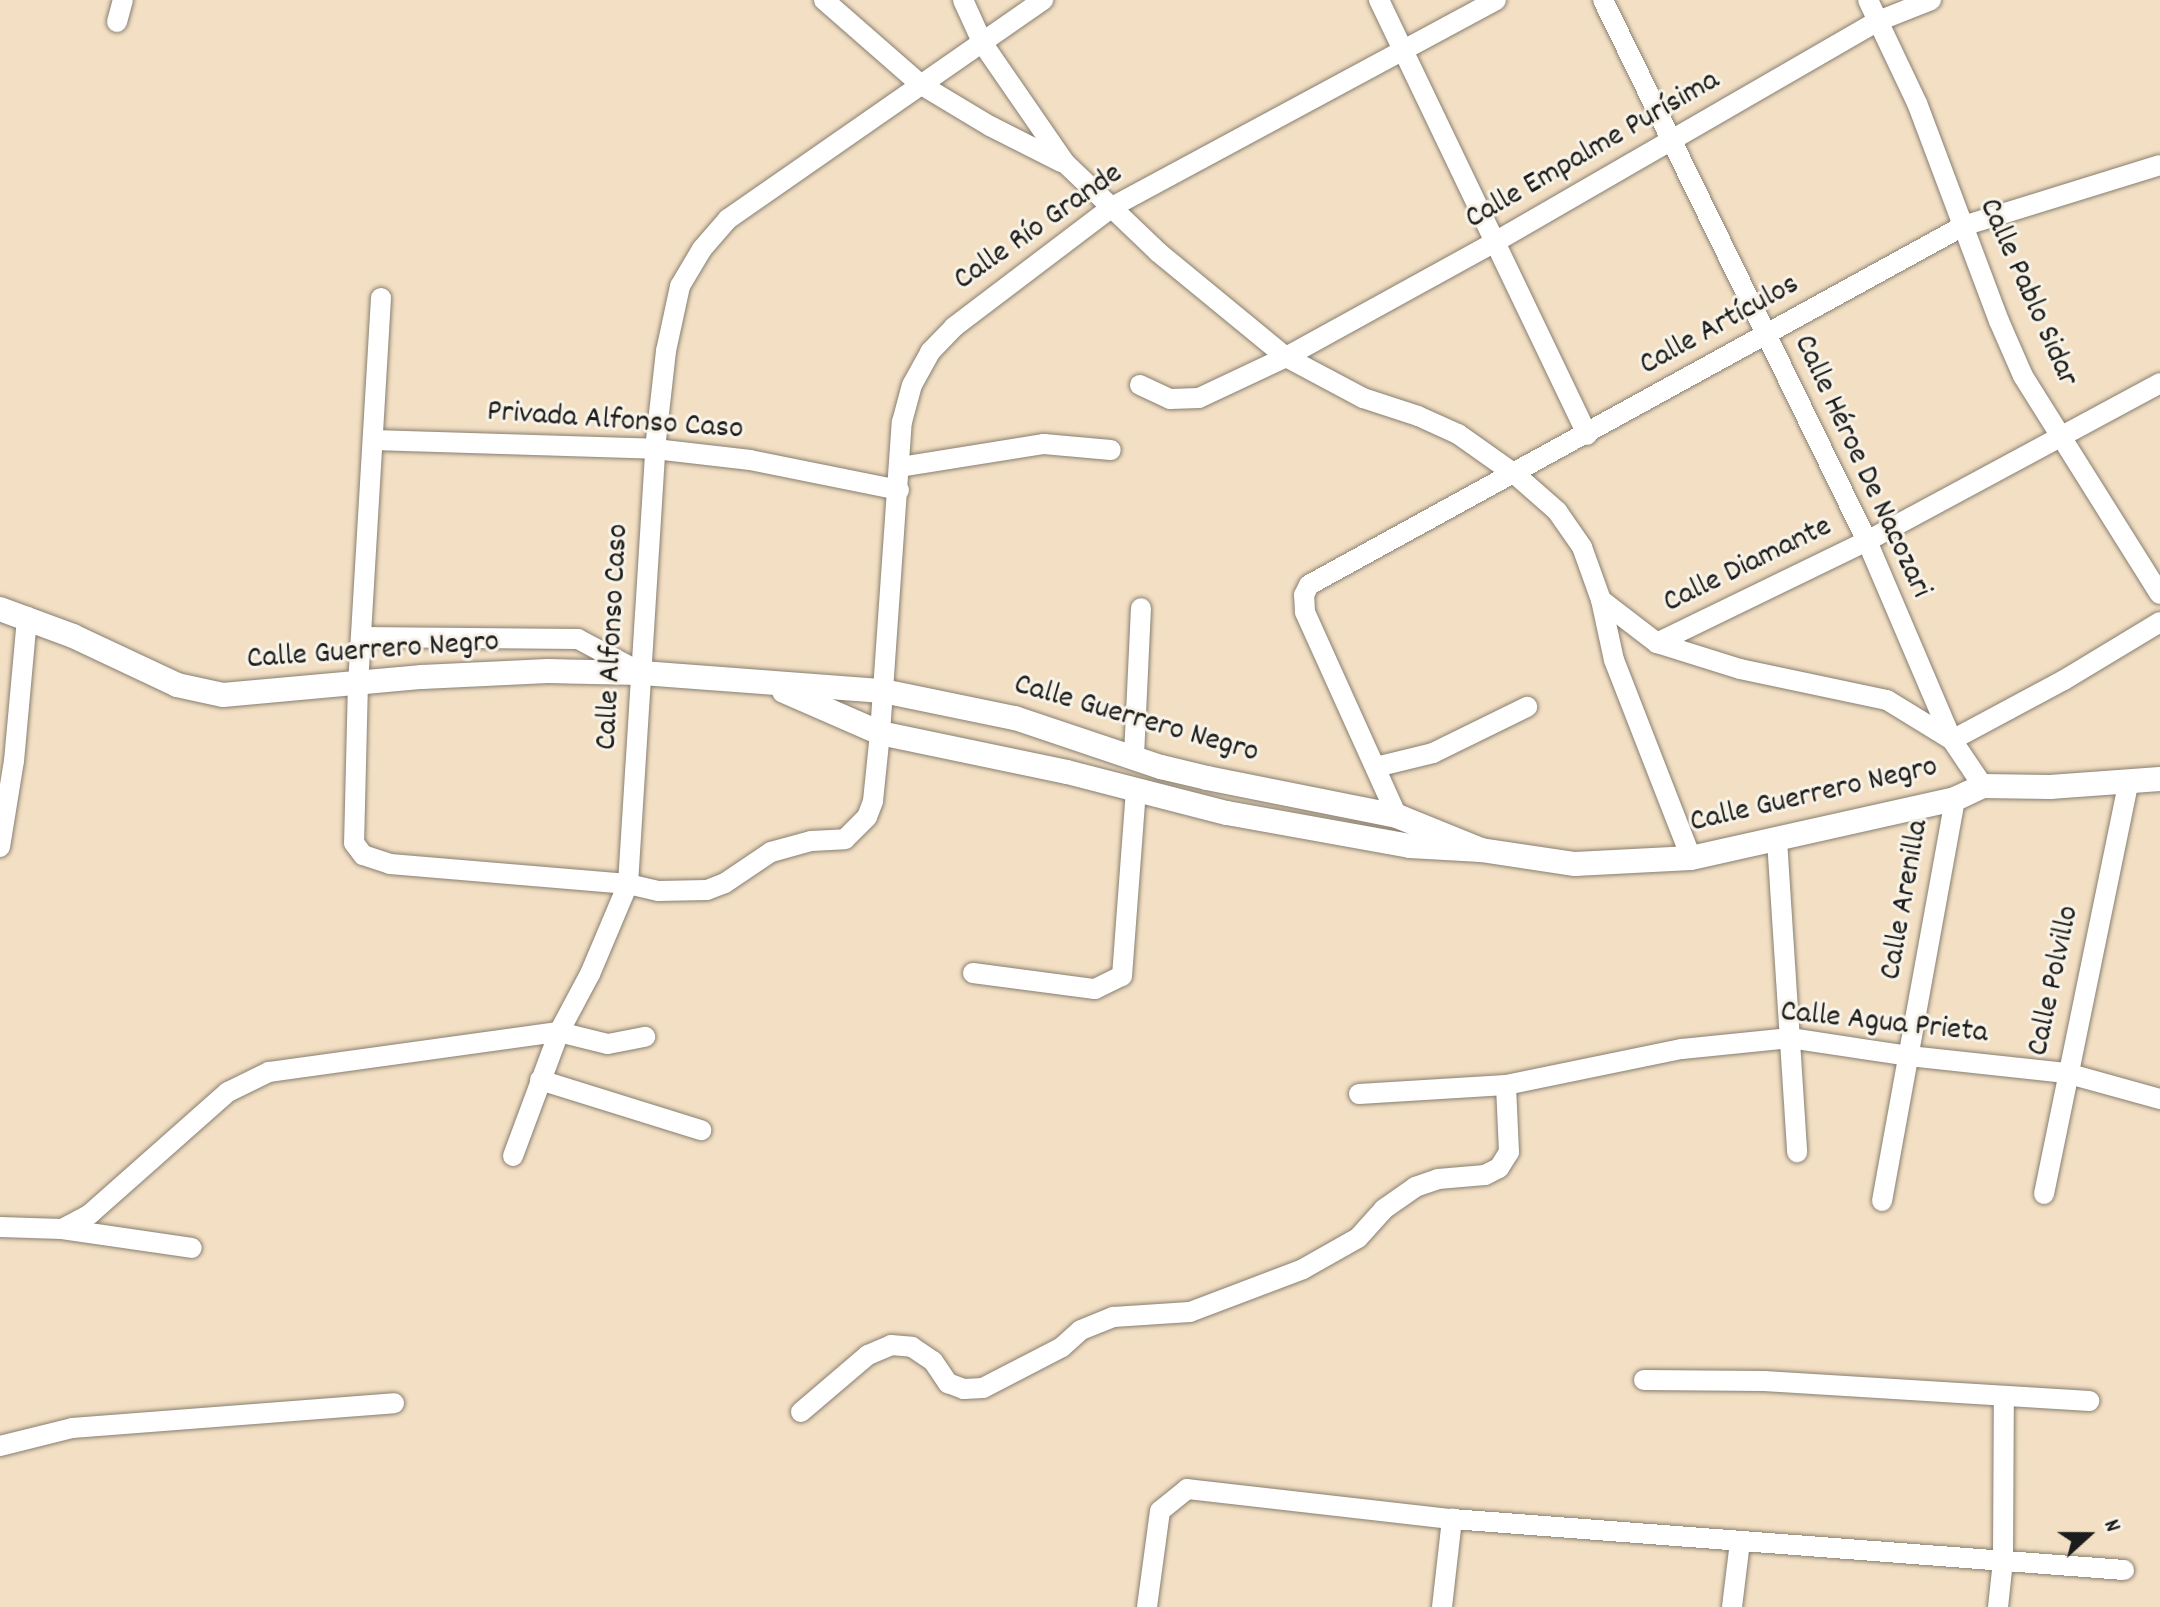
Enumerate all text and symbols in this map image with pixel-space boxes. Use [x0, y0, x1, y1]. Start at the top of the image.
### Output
street label: Calle Empalme Purísima [1459, 63, 1727, 239]
street label: Calle Río Grande [947, 156, 1131, 300]
street label: Calle Pablo Sidar [1968, 193, 2086, 393]
street label: Calle Artículos [1634, 266, 1806, 386]
street label: Calle Héroe De Nacozari [1783, 329, 1939, 605]
street label: Privada Alfonso Caso [486, 394, 744, 450]
street label: Calle Diamante [1658, 509, 1838, 623]
street label: Calle Alfonso Caso [589, 523, 639, 751]
street label: Calle Guerrero Negro [246, 624, 500, 680]
street label: Calle Guerrero Negro [1009, 667, 1263, 773]
street label: Calle Guerrero Negro [1687, 749, 1941, 843]
street label: Calle Arenilla [1873, 817, 1939, 983]
street label: Calle Polvillo [2020, 902, 2090, 1060]
street label: Calle Agua Prieta [1778, 994, 1990, 1054]
north arrow [2048, 1495, 2128, 1575]
text: N [2094, 1516, 2127, 1537]

